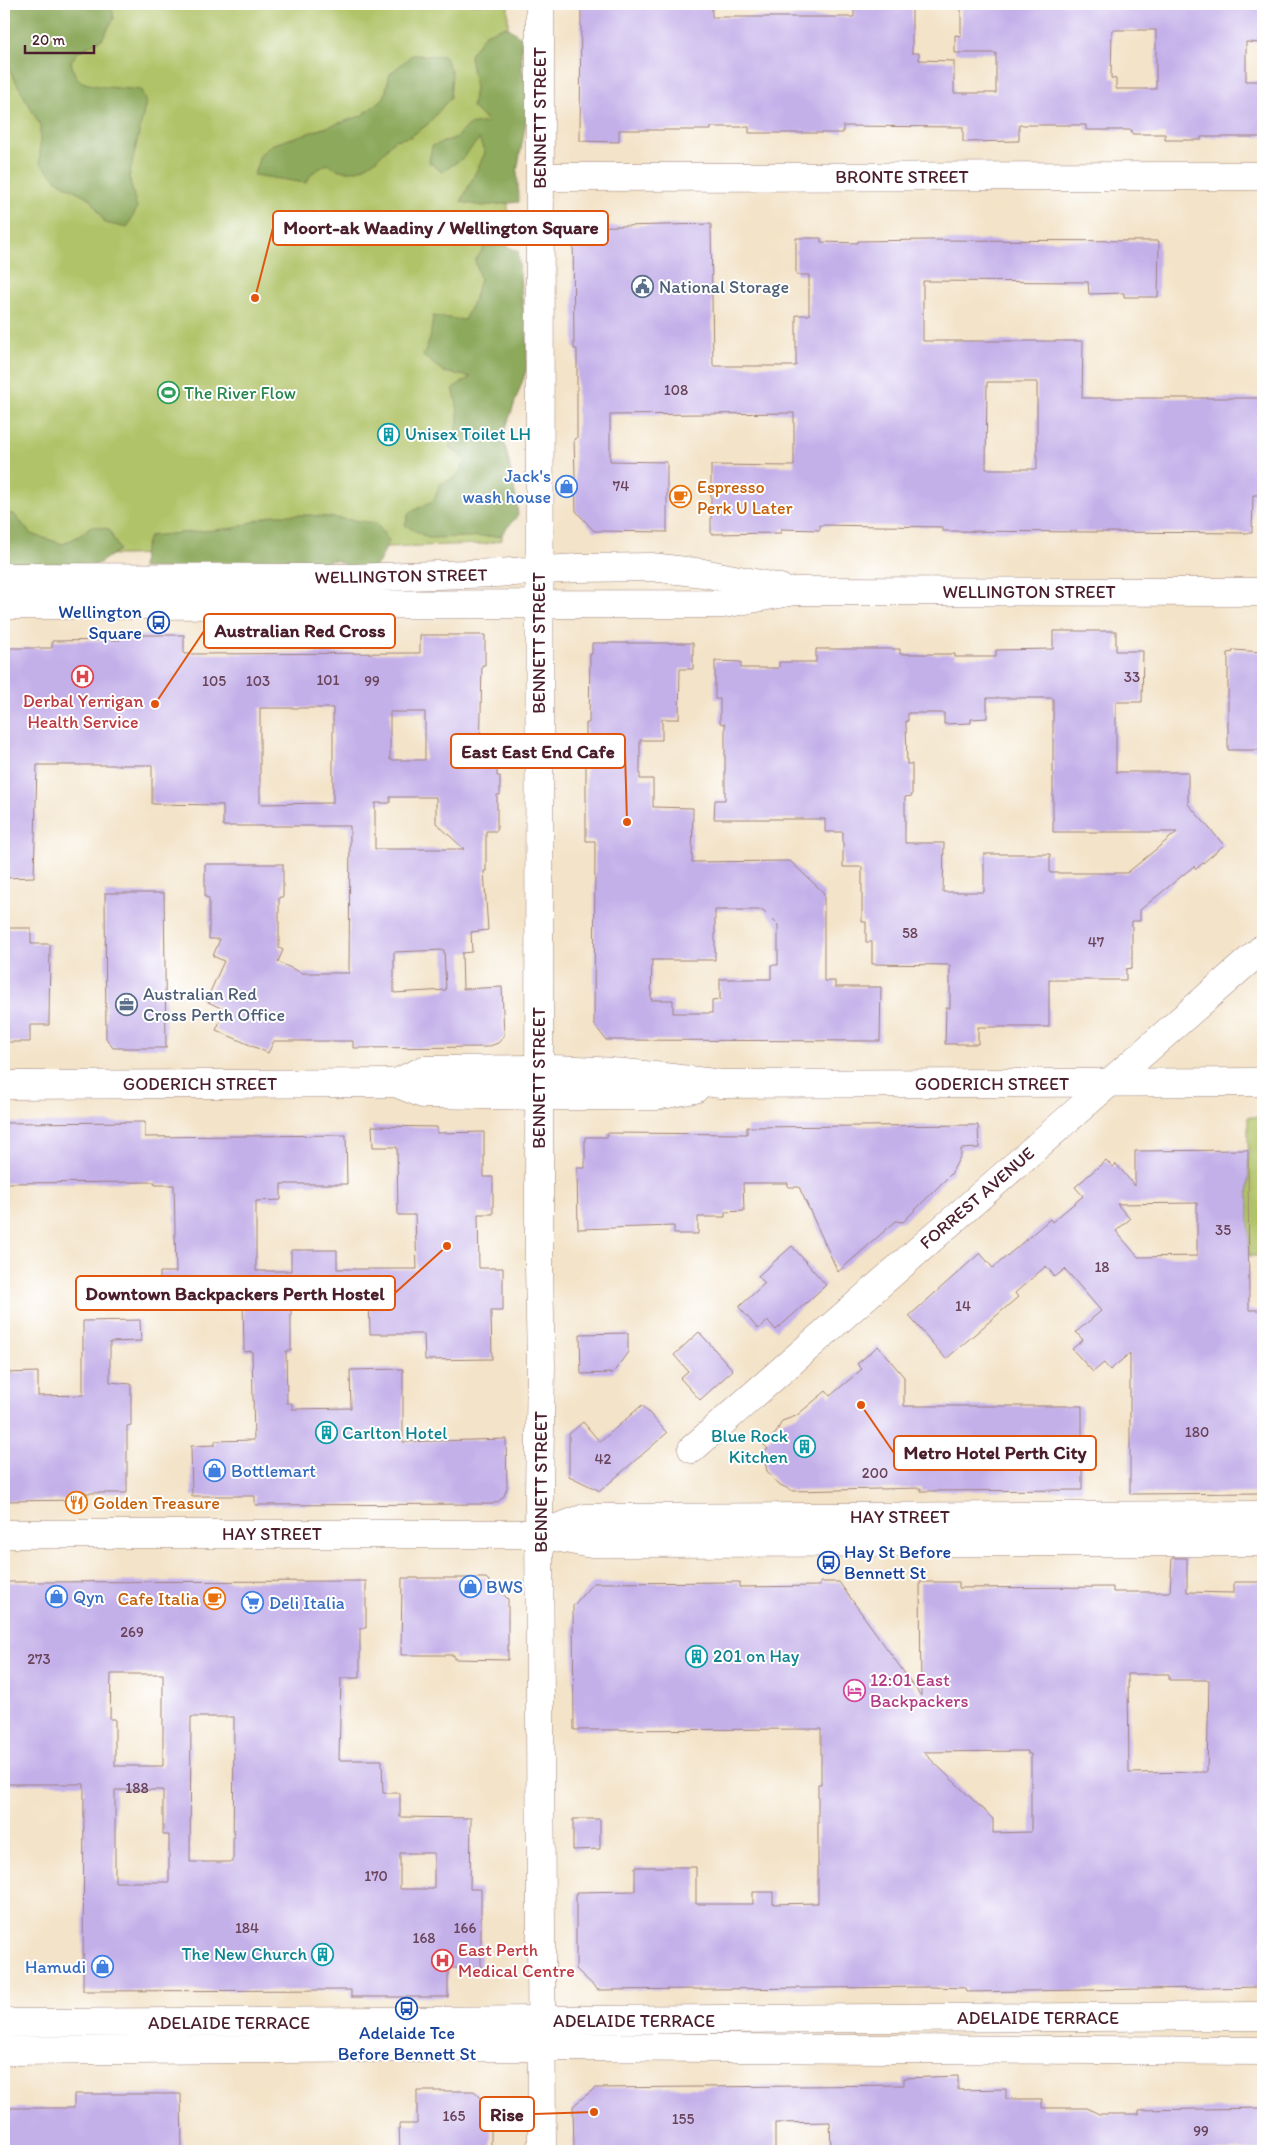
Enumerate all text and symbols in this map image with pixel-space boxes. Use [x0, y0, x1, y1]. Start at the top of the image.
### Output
scale bar [25, 22, 94, 54]
text: 20 m [32, 31, 66, 49]
street label: BENNETT STREET [529, 47, 551, 189]
street label: BRONTE STREET [835, 166, 969, 188]
callout: Moort-ak Waadiny / Wellington Square [273, 211, 608, 245]
text: Moort-ak Waadiny / Wellington Square [283, 216, 599, 239]
public building icon: National Storage [631, 275, 655, 299]
place label: National Storage [659, 276, 789, 298]
sports icon: The River Flow [156, 381, 180, 405]
house number: 108 [664, 381, 688, 399]
place label: The River Flow [184, 382, 296, 404]
building icon: Unisex Toilet LH [377, 422, 401, 446]
place label: Unisex Toilet LH [405, 423, 531, 445]
place label: Jack's wash house [462, 465, 551, 508]
shop icon: Jack's wash house [555, 474, 579, 498]
place label: Espresso Perk U Later [697, 476, 793, 519]
house number: 74 [613, 477, 629, 495]
cafe icon: Espresso Perk U Later [669, 485, 693, 509]
street label: WELLINGTON STREET [314, 563, 488, 589]
street label: BENNETT STREET [528, 572, 550, 714]
street label: WELLINGTON STREET [942, 581, 1116, 603]
place label: Wellington Square [58, 601, 142, 644]
bus stop icon: Wellington Square [146, 610, 170, 634]
callout: Australian Red Cross [204, 614, 395, 648]
text: Australian Red Cross [214, 619, 386, 642]
hospital icon: Derbal Yerrigan Health Service [71, 664, 95, 688]
house number: 33 [1124, 668, 1140, 686]
house number: 101 [316, 671, 340, 689]
house number: 105 [202, 672, 226, 690]
house number: 103 [246, 672, 270, 690]
house number: 99 [364, 672, 380, 690]
place label: Derbal Yerrigan Health Service [23, 690, 143, 733]
callout: East East End Cafe [451, 734, 625, 768]
text: East East End Cafe [461, 740, 615, 763]
house number: 58 [902, 924, 918, 942]
house number: 47 [1088, 933, 1105, 951]
place label: Australian Red Cross Perth Office [143, 983, 285, 1026]
office icon: Australian Red Cross Perth Office [115, 992, 139, 1016]
street label: BENNETT STREET [528, 1007, 550, 1149]
street label: GODERICH STREET [123, 1073, 277, 1095]
street label: GODERICH STREET [915, 1073, 1069, 1095]
street label: FORREST AVENUE [915, 1142, 1039, 1254]
house number: 35 [1215, 1221, 1231, 1239]
house number: 18 [1094, 1258, 1110, 1276]
callout: Downtown Backpackers Perth Hostel [76, 1276, 395, 1310]
text: Downtown Backpackers Perth Hostel [85, 1282, 385, 1305]
house number: 14 [955, 1297, 971, 1315]
street label: BENNETT STREET [530, 1411, 552, 1553]
building icon: Carlton Hotel [314, 1421, 338, 1445]
place label: Carlton Hotel [342, 1422, 447, 1444]
house number: 180 [1185, 1423, 1209, 1441]
place label: Blue Rock Kitchen [711, 1425, 789, 1468]
building icon: Blue Rock Kitchen [792, 1434, 816, 1458]
callout: Metro Hotel Perth City [894, 1436, 1096, 1470]
text: Metro Hotel Perth City [904, 1441, 1087, 1464]
house number: 42 [595, 1450, 612, 1468]
shop icon: Bottlemart [203, 1459, 227, 1483]
place label: Bottlemart [231, 1460, 316, 1482]
house number: 200 [862, 1464, 888, 1482]
restaurant icon: Golden Treasure [65, 1491, 89, 1515]
place label: Golden Treasure [93, 1492, 220, 1514]
street label: HAY STREET [850, 1506, 950, 1528]
street label: HAY STREET [222, 1523, 322, 1545]
place label: Hay St Before Bennett St [844, 1541, 951, 1584]
bus stop icon: Hay St Before Bennett St [816, 1550, 840, 1574]
shop icon: BWS [458, 1575, 482, 1599]
place label: BWS [486, 1576, 523, 1598]
shop icon: Qyn [45, 1585, 69, 1609]
place label: Qyn [73, 1586, 104, 1608]
cafe icon: Cafe Italia [203, 1587, 227, 1611]
place label: Cafe Italia [117, 1588, 199, 1610]
supermarket icon: Deli Italia [241, 1591, 265, 1615]
place label: Deli Italia [269, 1592, 345, 1614]
house number: 269 [120, 1623, 144, 1641]
building icon: 201 on Hay [685, 1644, 709, 1668]
place label: 201 on Hay [713, 1645, 800, 1667]
house number: 273 [27, 1650, 51, 1668]
place label: 12:01 East Backpackers [870, 1669, 968, 1712]
hotel icon: 12:01 East Backpackers [842, 1678, 866, 1702]
house number: 188 [125, 1779, 149, 1797]
house number: 170 [364, 1867, 388, 1885]
house number: 184 [235, 1919, 259, 1937]
house number: 166 [454, 1919, 476, 1937]
house number: 168 [412, 1929, 436, 1947]
place label: East Perth Medical Centre [458, 1939, 575, 1982]
building icon: The New Church [311, 1942, 335, 1966]
place label: The New Church [182, 1943, 307, 1965]
hospital icon: East Perth Medical Centre [430, 1948, 454, 1972]
shop icon: Hamudi [90, 1955, 114, 1979]
place label: Hamudi [25, 1956, 86, 1978]
bus stop icon: Adelaide Tce Before Bennett St [395, 1996, 419, 2020]
street label: ADELAIDE TERRACE [957, 2007, 1119, 2029]
street label: ADELAIDE TERRACE [553, 2010, 715, 2032]
street label: ADELAIDE TERRACE [148, 2012, 310, 2034]
place label: Adelaide Tce Before Bennett St [338, 2022, 477, 2065]
callout: Rise [480, 2097, 534, 2131]
text: Rise [490, 2103, 524, 2126]
house number: 165 [443, 2107, 466, 2125]
house number: 155 [672, 2110, 694, 2128]
house number: 99 [1193, 2122, 1209, 2140]

